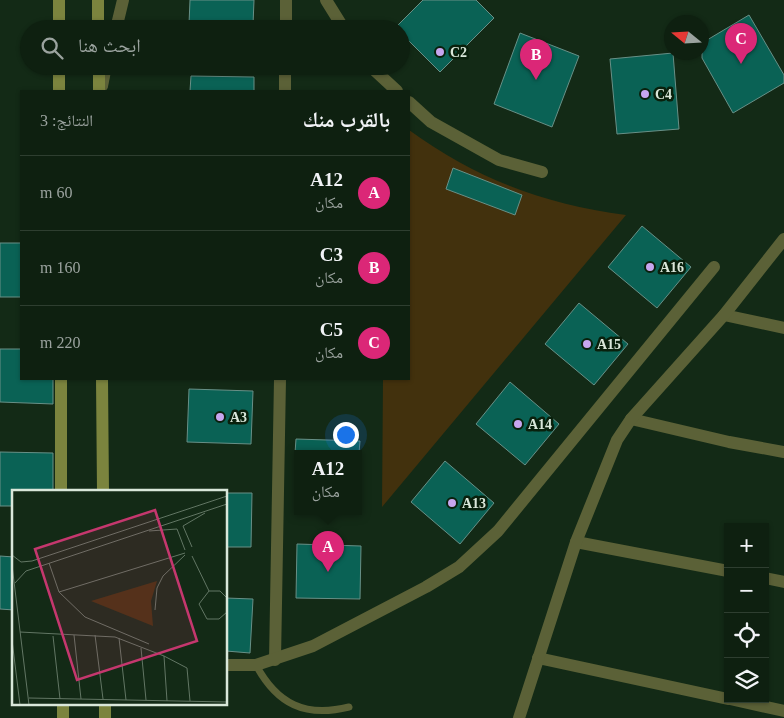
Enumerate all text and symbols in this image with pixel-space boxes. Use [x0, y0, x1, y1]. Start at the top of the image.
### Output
north arrow [664, 15, 709, 60]
search box [20, 20, 410, 75]
pin: C [725, 23, 757, 64]
icon: search [38, 34, 66, 62]
text: ابحث هنا [78, 35, 141, 56]
pin: B [520, 39, 552, 80]
place label: C2 [450, 45, 467, 60]
marker: C2 [434, 46, 446, 58]
place label: C4 [655, 87, 672, 102]
marker: C4 [639, 88, 651, 100]
text: بالقرب منك [303, 108, 390, 132]
text: النتائج: 3 [40, 112, 93, 129]
text: A12 [310, 169, 343, 190]
text: 60 m [40, 184, 72, 201]
text: A [368, 184, 380, 201]
text: مكان [315, 194, 343, 211]
text: C3 [320, 244, 343, 265]
text: 160 m [40, 259, 80, 276]
text: B [369, 259, 379, 276]
place label: A16 [660, 260, 684, 275]
marker: A16 [644, 261, 656, 273]
text: مكان [315, 269, 343, 286]
text: C5 [320, 319, 343, 340]
text: 220 m [40, 334, 80, 351]
text: C [368, 334, 380, 351]
place label: A15 [597, 337, 621, 352]
marker: A15 [581, 338, 593, 350]
text: مكان [315, 344, 343, 361]
place label: A3 [230, 410, 247, 425]
marker: A3 [214, 411, 226, 423]
place label: A14 [528, 417, 552, 432]
marker: A14 [512, 418, 524, 430]
your location [333, 422, 359, 448]
popup [294, 450, 362, 515]
text: A12 [312, 458, 344, 479]
text: مكان [312, 483, 340, 500]
inset map [12, 490, 228, 706]
place label: A13 [462, 496, 486, 511]
marker: A13 [446, 497, 458, 509]
map controls [724, 523, 769, 703]
button: + [724, 523, 769, 568]
pin: A [312, 531, 344, 572]
button: − [724, 568, 769, 613]
button: locate [724, 613, 769, 658]
button: layers [724, 658, 769, 703]

